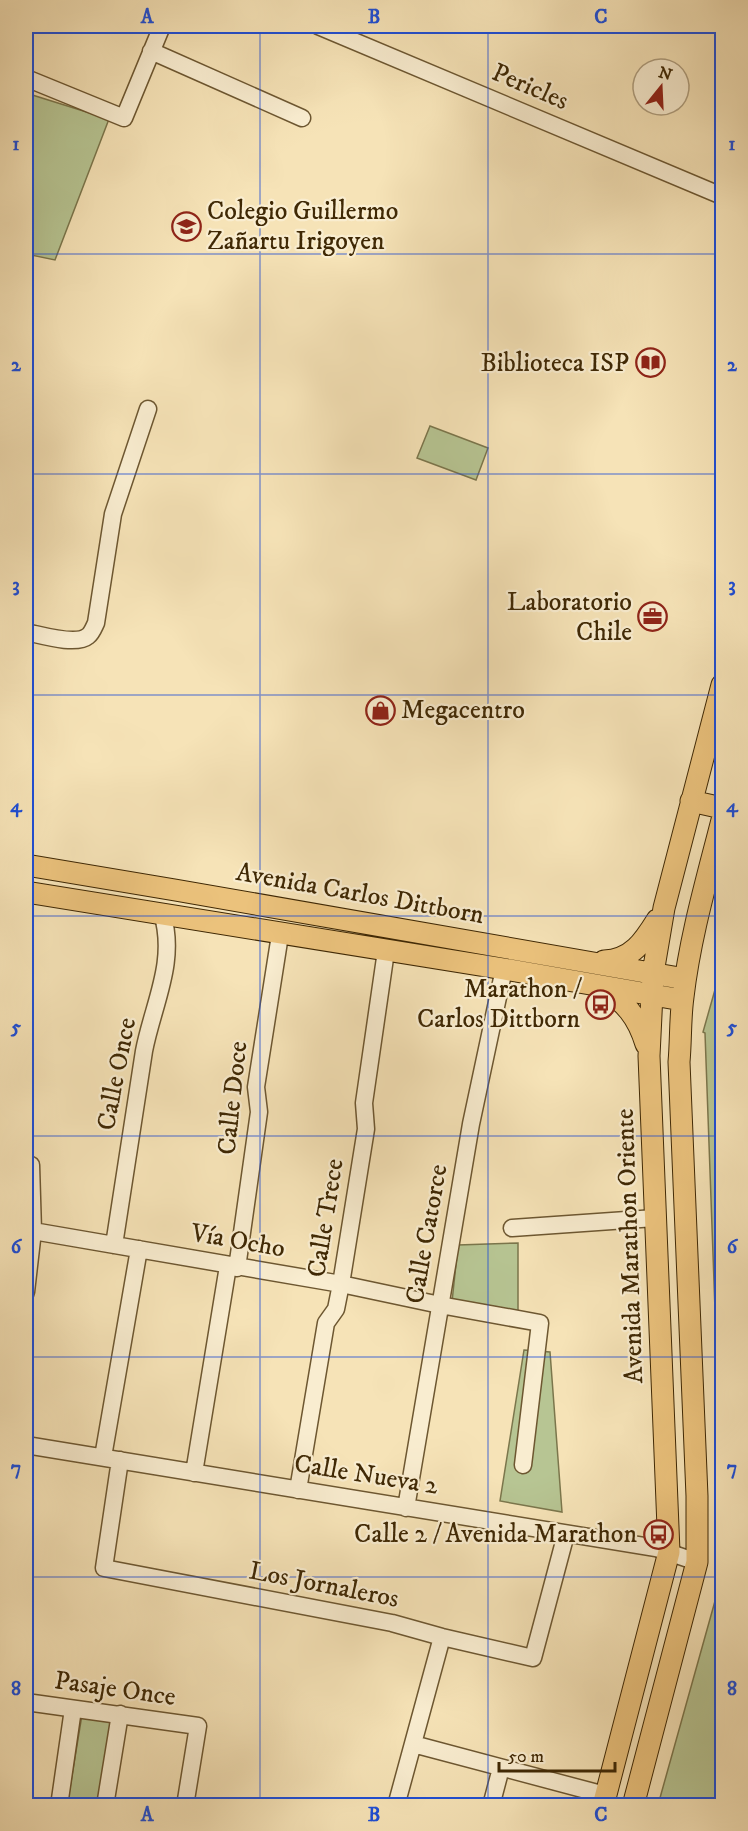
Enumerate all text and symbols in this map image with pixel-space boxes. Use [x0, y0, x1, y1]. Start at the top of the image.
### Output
text: A [140, 5, 155, 30]
text: B [368, 5, 380, 30]
text: C [594, 5, 608, 30]
street label: Pericles [487, 56, 573, 118]
north arrow [631, 57, 691, 117]
text: N [656, 62, 675, 85]
text: 1 [12, 132, 20, 157]
text: 1 [728, 132, 736, 157]
place label: Colegio Guillermo Zañartu Irigoyen [207, 195, 398, 258]
school or university icon: Colegio Guillermo Zañartu Irigoyen [170, 210, 202, 242]
place label: Biblioteca ISP [480, 347, 629, 380]
library icon: Biblioteca ISP [634, 347, 666, 379]
text: 2 [11, 353, 22, 378]
text: 2 [727, 353, 738, 378]
text: 3 [12, 573, 20, 598]
text: 3 [728, 573, 736, 598]
place label: Laboratorio Chile [507, 586, 632, 649]
office icon: Laboratorio Chile [637, 601, 669, 633]
shop icon: Megacentro [364, 694, 396, 726]
place label: Megacentro [401, 694, 525, 727]
text: 4 [10, 794, 23, 819]
text: 4 [726, 794, 739, 819]
street label: Avenida Carlos Dittborn [233, 856, 487, 932]
place label: Marathon / Carlos Dittborn [417, 973, 582, 1036]
bus stop icon: Marathon / Carlos Dittborn [585, 988, 617, 1020]
text: 5 [10, 1015, 21, 1040]
street label: Calle Once [90, 1015, 144, 1133]
text: 5 [726, 1015, 737, 1040]
street label: Calle Doce [211, 1039, 255, 1157]
street label: Avenida Marathon Oriente [609, 1108, 651, 1384]
street label: Calle Trece [300, 1156, 352, 1280]
street label: Calle Catorce [399, 1162, 455, 1306]
street label: Vía Ocho [187, 1216, 288, 1265]
text: 6 [11, 1235, 23, 1260]
text: 6 [727, 1235, 739, 1260]
street label: Calle Nueva 2 [292, 1447, 440, 1503]
text: 7 [11, 1456, 21, 1481]
text: 7 [727, 1456, 737, 1481]
place label: Calle 2 / Avenida Marathon [354, 1518, 637, 1551]
bus stop icon: Calle 2 / Avenida Marathon [642, 1518, 674, 1550]
street label: Los Jornaleros [246, 1554, 402, 1616]
street label: Pasaje Once [52, 1664, 178, 1714]
text: 8 [11, 1677, 21, 1702]
text: 8 [727, 1677, 737, 1702]
scale bar [499, 1735, 614, 1773]
text: 50 m [508, 1746, 544, 1768]
text: A [140, 1803, 155, 1828]
text: B [368, 1803, 380, 1828]
text: C [594, 1803, 608, 1828]

